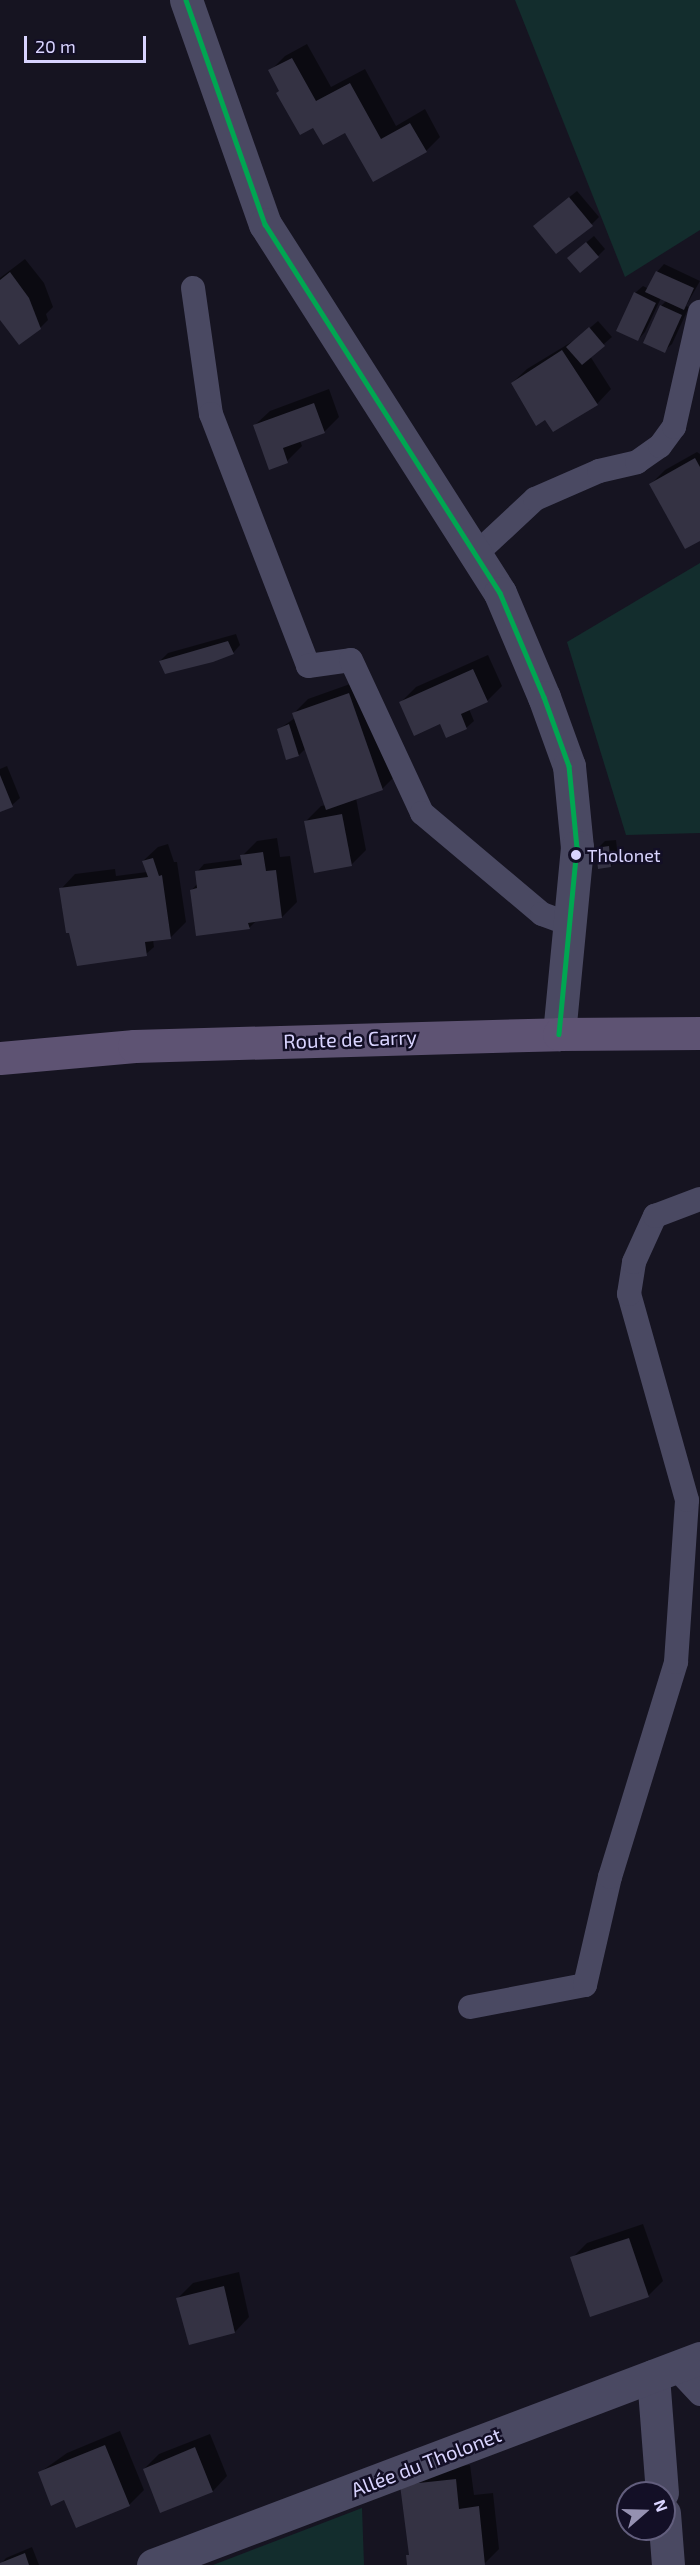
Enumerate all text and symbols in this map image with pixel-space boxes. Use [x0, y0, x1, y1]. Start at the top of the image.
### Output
scale bar [27, 24, 148, 62]
text: 20 m [35, 35, 76, 57]
place label: Tholonet [587, 844, 661, 866]
marker: Tholonet [570, 849, 582, 861]
street label: Route de Carry [283, 1025, 417, 1053]
street label: Allée du Tholonet [347, 2422, 505, 2502]
north arrow [616, 2481, 676, 2541]
text: N [651, 2497, 672, 2514]

